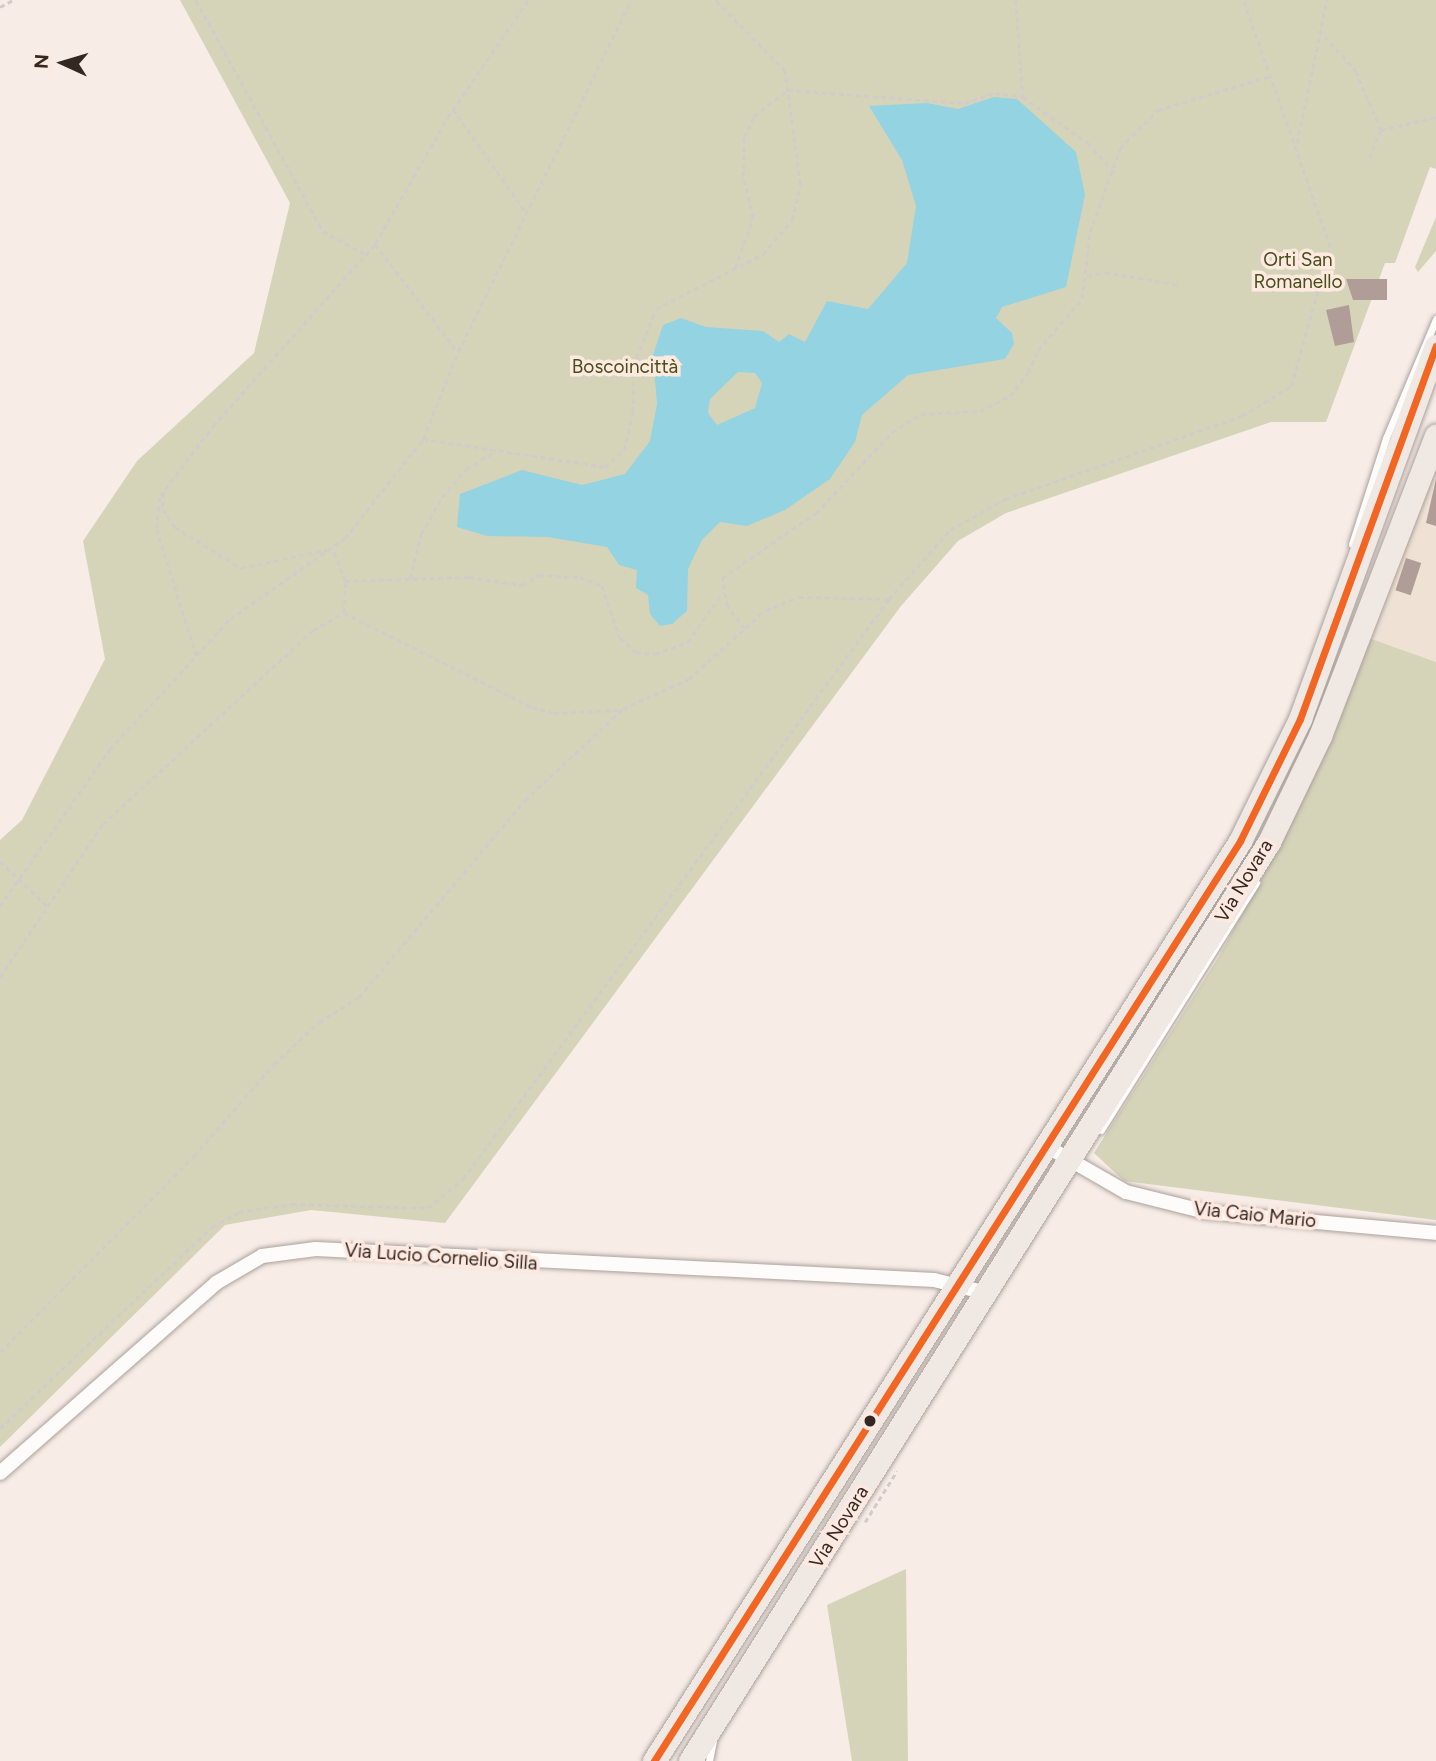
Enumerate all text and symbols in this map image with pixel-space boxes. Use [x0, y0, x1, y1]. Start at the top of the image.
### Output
north arrow [28, 28, 98, 98]
text: N [30, 53, 54, 70]
park label: Orti San Romanello [1253, 249, 1343, 293]
park label: Boscoincittà [572, 356, 678, 378]
street label: Via Novara [1210, 835, 1278, 927]
street label: Via Caio Mario [1193, 1197, 1317, 1233]
street label: Via Lucio Cornelio Silla [344, 1239, 538, 1275]
unlabelled marker [863, 1414, 877, 1428]
street label: Via Novara [805, 1482, 873, 1572]

